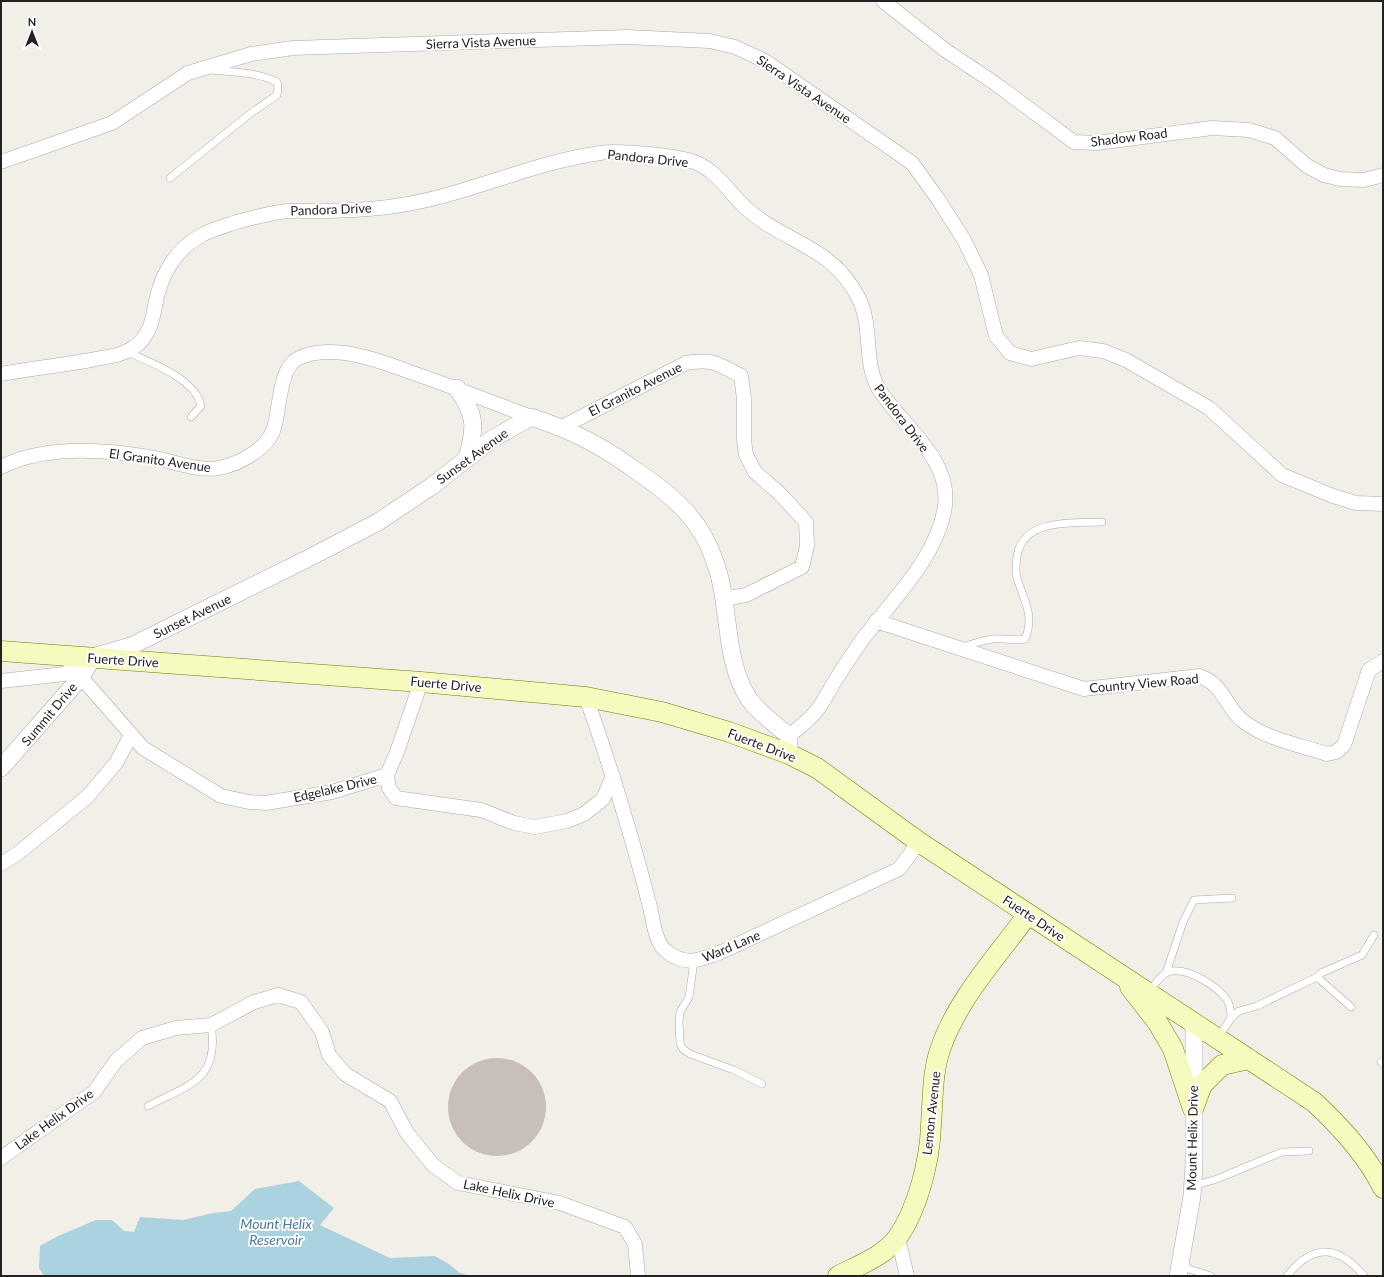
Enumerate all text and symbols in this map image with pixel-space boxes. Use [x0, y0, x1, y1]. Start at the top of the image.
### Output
north arrow [12, 12, 52, 52]
text: N [28, 15, 36, 28]
street label: Sierra Vista Avenue [426, 32, 537, 52]
street label: Sierra Vista Avenue [754, 52, 854, 127]
street label: Shadow Road [1090, 124, 1168, 150]
street label: Pandora Drive [607, 146, 689, 170]
street label: Pandora Drive [290, 200, 372, 218]
street label: El Granito Avenue [586, 359, 684, 419]
street label: Pandora Drive [871, 381, 933, 455]
street label: Sunset Avenue [433, 425, 511, 487]
street label: El Granito Avenue [108, 445, 212, 475]
street label: Sunset Avenue [151, 590, 234, 642]
street label: Fuerte Drive [87, 650, 159, 670]
street label: Country View Road [1089, 670, 1199, 696]
street label: Fuerte Drive [410, 673, 482, 695]
street label: Summit Drive [18, 679, 80, 749]
street label: Fuerte Drive [726, 725, 798, 765]
street label: Edgelake Drive [292, 771, 378, 805]
street label: Fuerte Drive [1000, 891, 1068, 945]
street label: Ward Lane [700, 927, 763, 965]
street label: Lemon Avenue [919, 1070, 943, 1156]
street label: Lake Helix Drive [12, 1085, 96, 1153]
street label: Mount Helix Drive [1183, 1085, 1201, 1191]
street label: Lake Helix Drive [462, 1175, 556, 1211]
water label: Mount Helix Reservoir [240, 1215, 312, 1248]

